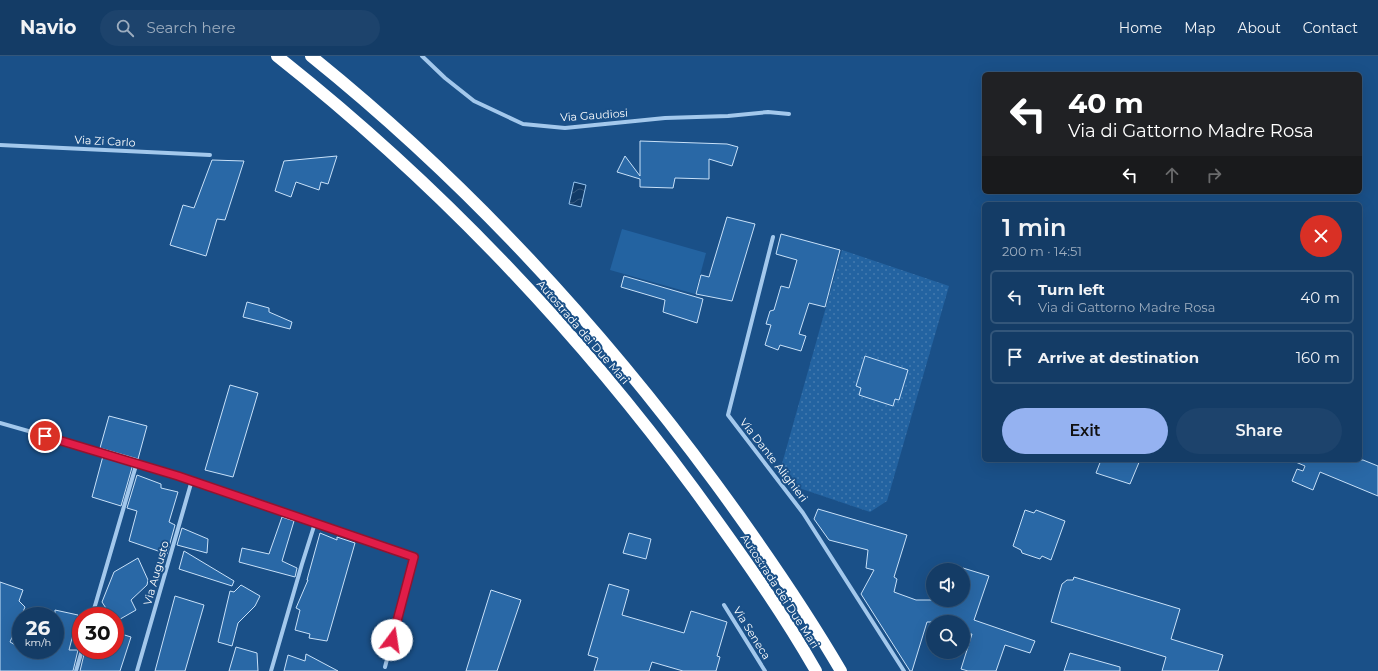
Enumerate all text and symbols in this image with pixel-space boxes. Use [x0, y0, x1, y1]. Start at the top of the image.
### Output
search box [100, 10, 380, 46]
text: Navio [20, 16, 76, 39]
icon: search [114, 17, 136, 39]
text: Search here [146, 18, 236, 37]
text: Home [1119, 19, 1162, 37]
text: Map [1184, 19, 1215, 37]
text: About [1237, 19, 1281, 37]
text: Contact [1303, 19, 1358, 37]
text: 40 m [1068, 86, 1144, 120]
icon: left [1002, 88, 1054, 140]
street label: Via Gaudiosi [560, 106, 628, 124]
text: Via di Gattorno Madre Rosa [1068, 120, 1314, 142]
street label: Via Zi Carlo [74, 132, 136, 150]
icon: left [1119, 164, 1141, 186]
icon: ahead [1161, 164, 1183, 186]
icon: right [1203, 164, 1225, 186]
text: 1 min [1002, 213, 1066, 242]
button: close [1300, 215, 1342, 257]
text: 200 m · 14:51 [1002, 243, 1082, 259]
street label: Autostrada dei Due Mari [534, 277, 632, 387]
text: Turn left [1038, 280, 1105, 299]
icon: left [1004, 286, 1026, 308]
text: 40 m [1300, 288, 1340, 307]
text: Via di Gattorno Madre Rosa [1038, 299, 1215, 315]
icon: arrive [1004, 346, 1026, 368]
text: Arrive at destination [1038, 348, 1199, 367]
text: 160 m [1296, 348, 1340, 367]
button: Exit [1002, 408, 1168, 454]
button: Share [1176, 408, 1342, 454]
street label: Via Dante Alighieri [737, 415, 811, 505]
pin [28, 419, 62, 453]
icon: arrive [34, 425, 56, 447]
street label: Autostrada dei Due Mari [738, 531, 822, 651]
street label: Via Augusto [140, 539, 172, 607]
map controls [926, 563, 970, 659]
button: sound [926, 563, 970, 607]
street label: Via Seneca [730, 604, 774, 662]
speed limit sign: 30 [72, 607, 124, 659]
button: search [926, 615, 970, 659]
text: 26 [26, 616, 50, 640]
position arrow [371, 619, 413, 661]
text: km/h [25, 636, 51, 649]

